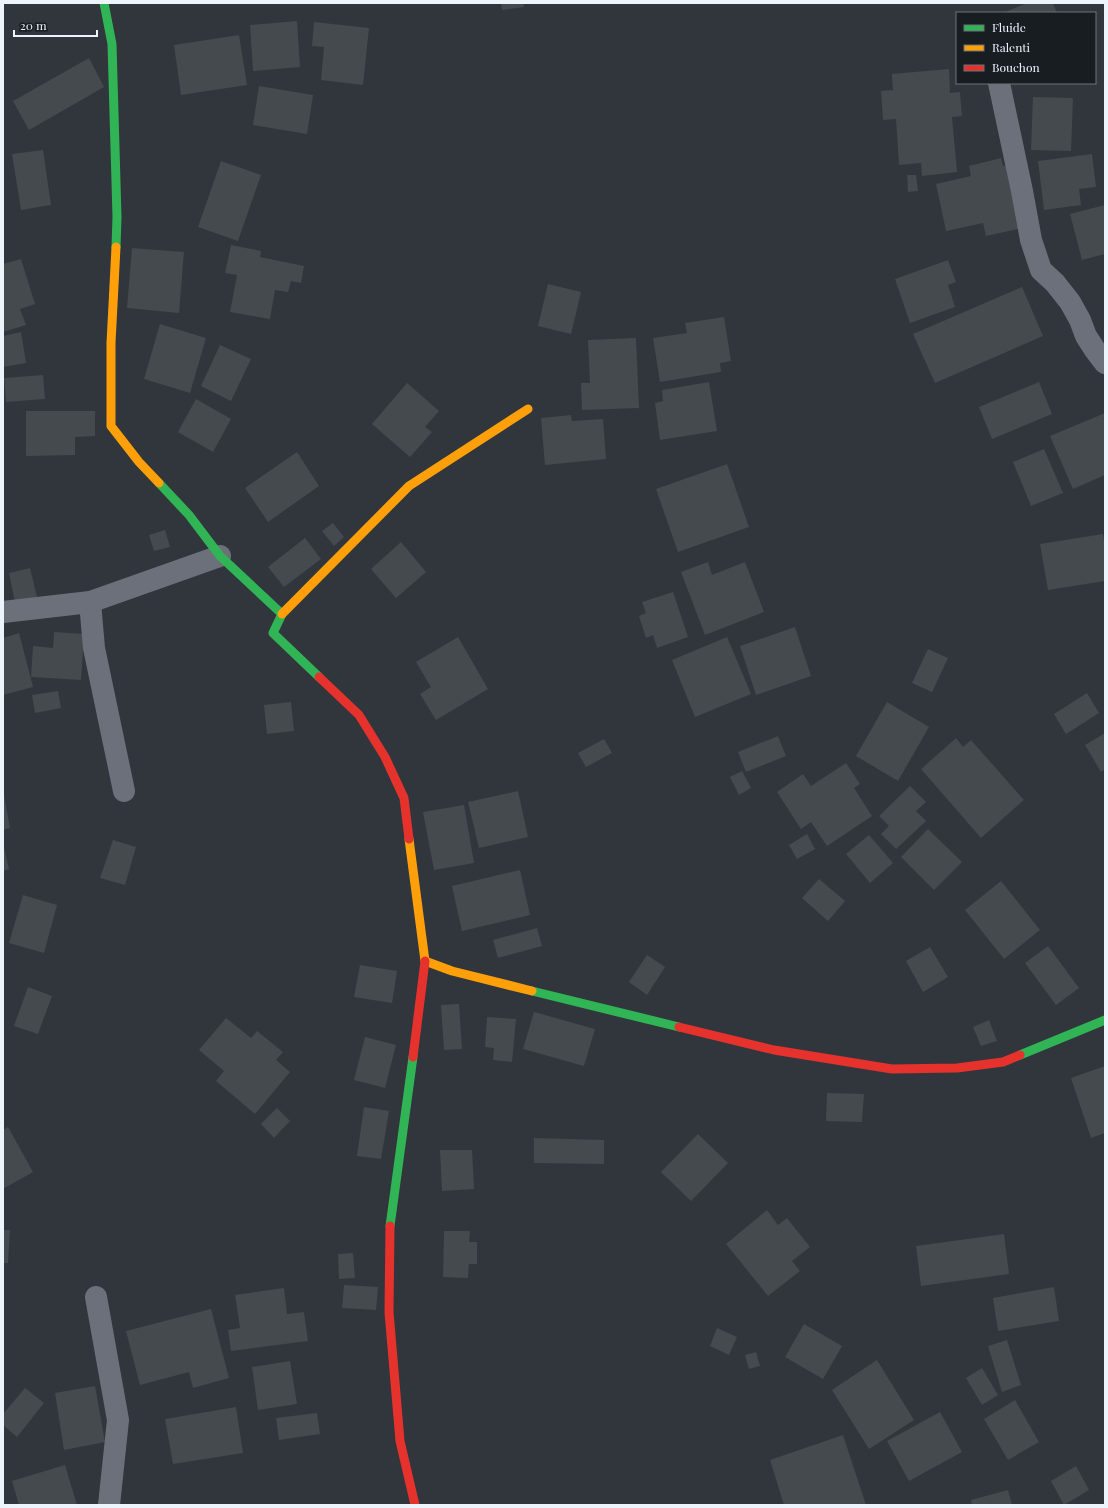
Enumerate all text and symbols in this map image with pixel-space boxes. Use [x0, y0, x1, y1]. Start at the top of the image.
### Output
scale bar [14, 12, 97, 38]
legend [956, 12, 1096, 84]
text: 20 m [20, 17, 47, 33]
text: Fluide [992, 19, 1026, 35]
text: Ralenti [992, 39, 1031, 55]
text: Bouchon [992, 59, 1040, 75]

